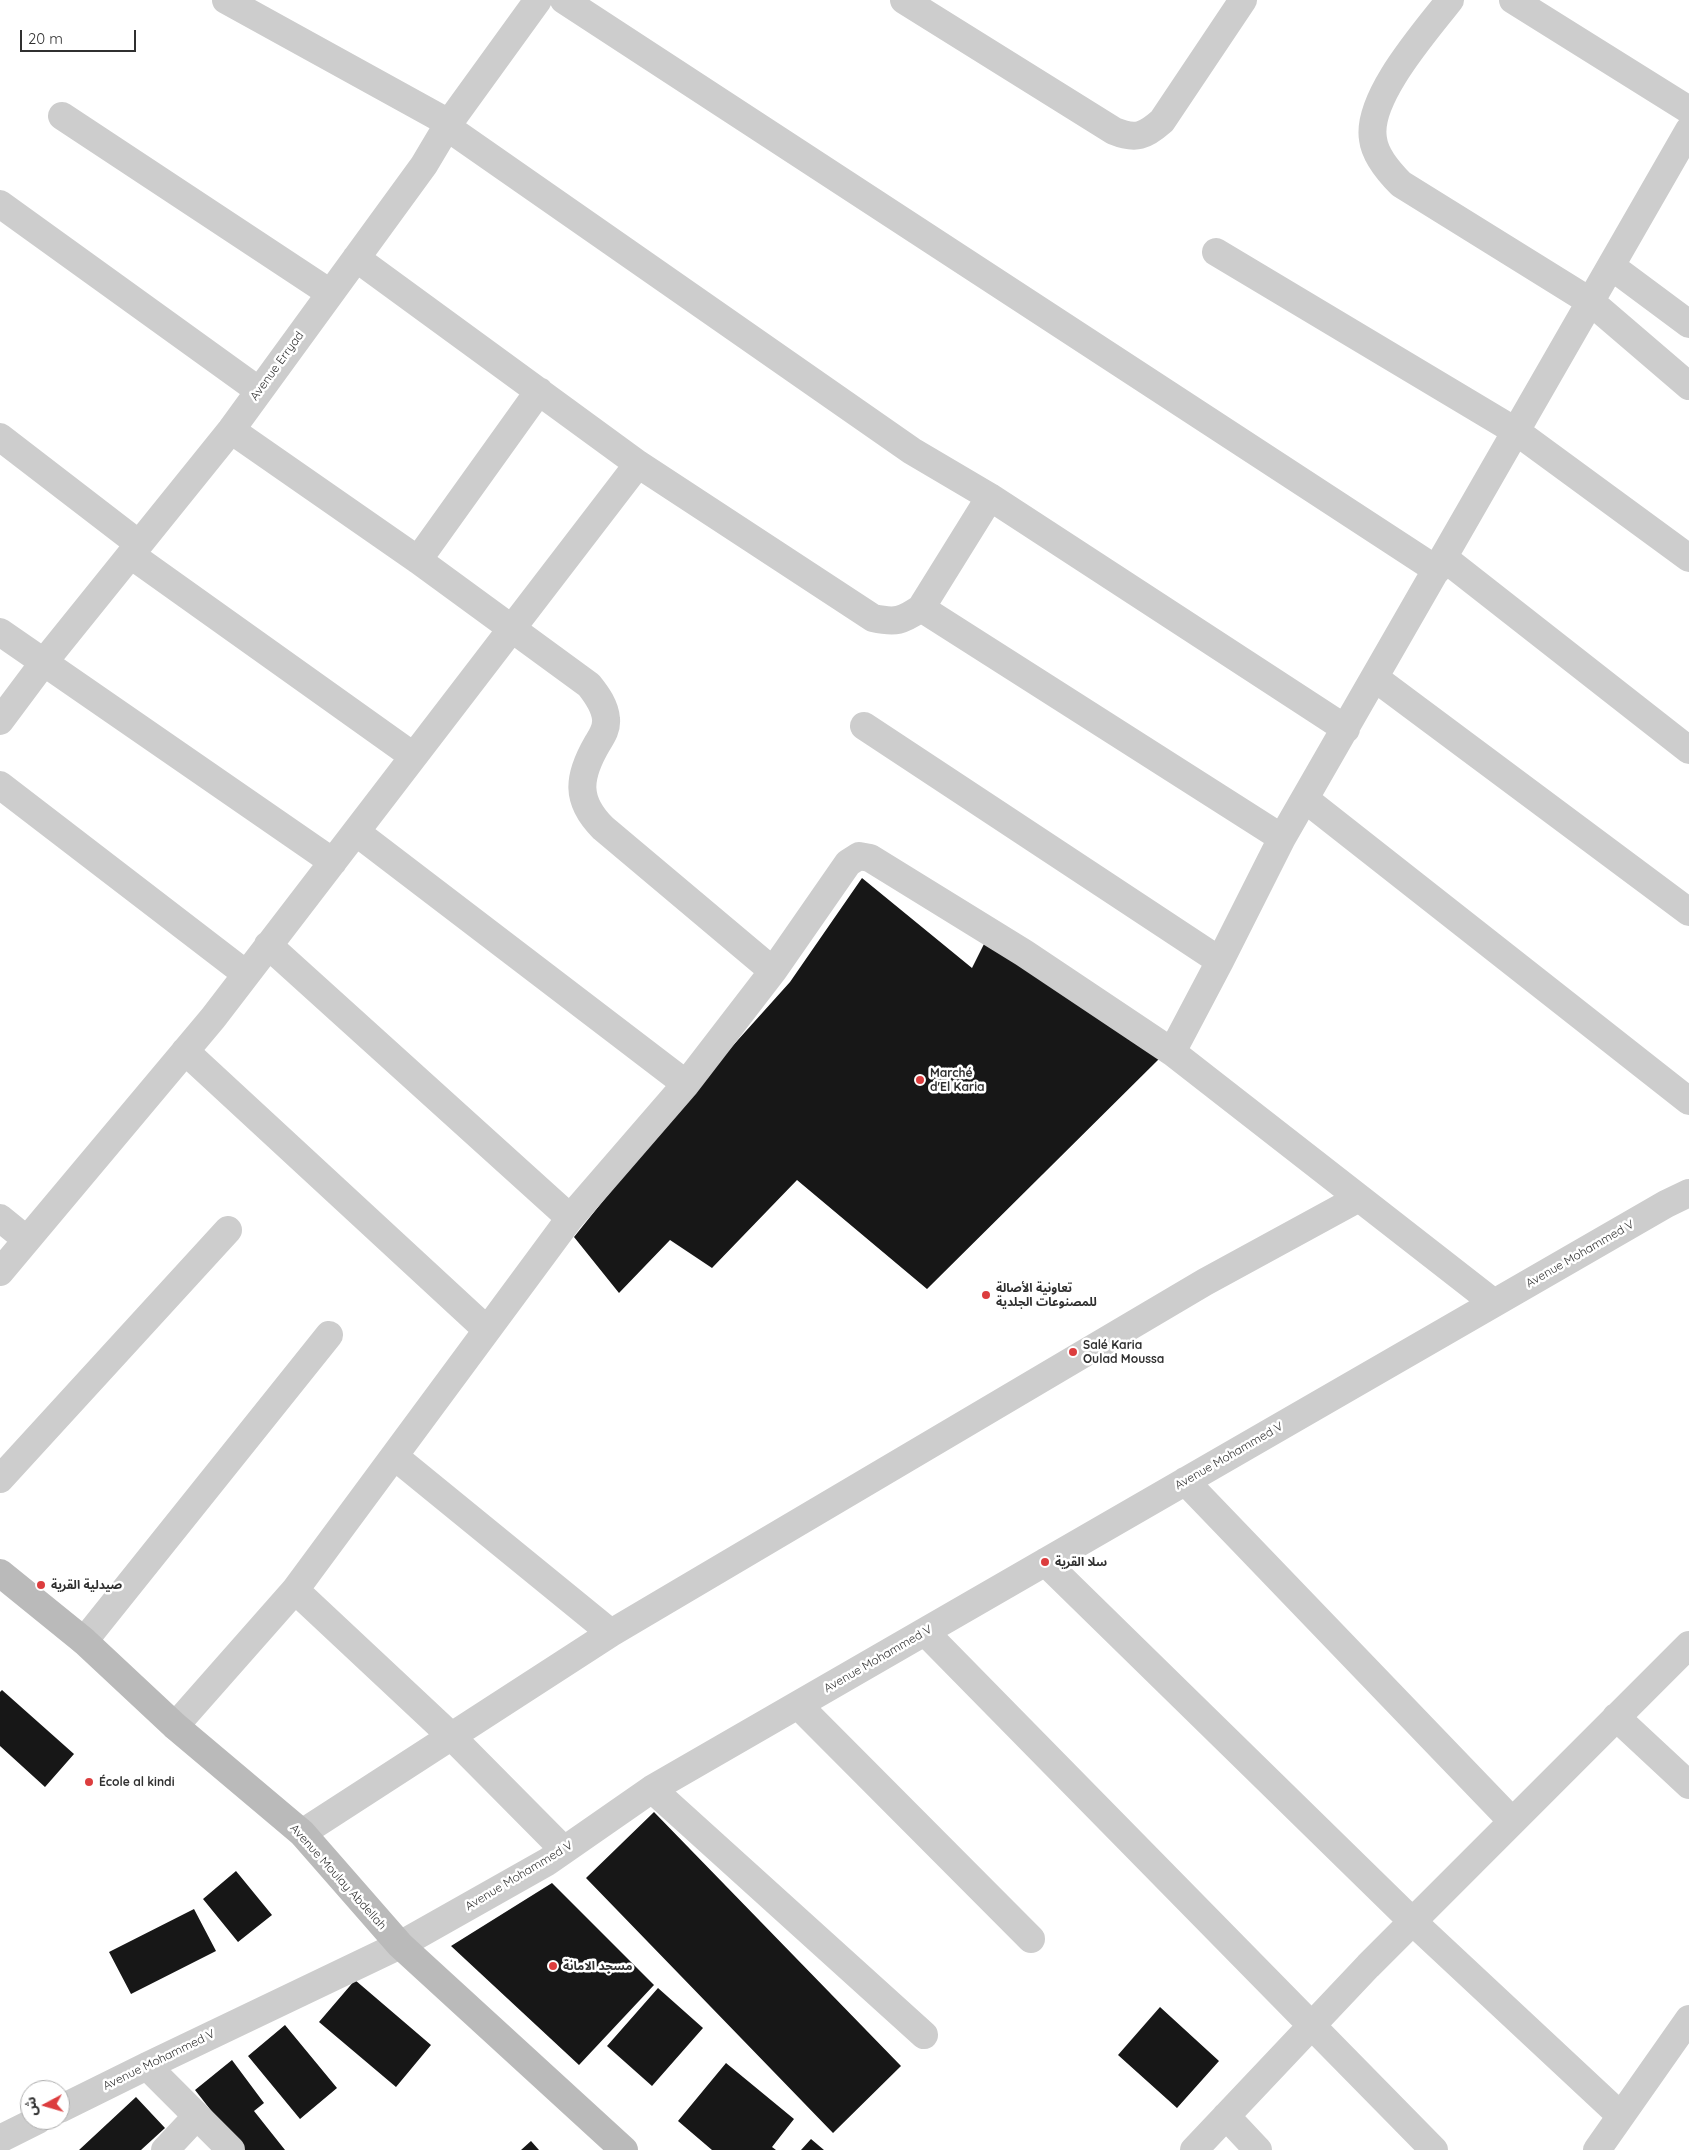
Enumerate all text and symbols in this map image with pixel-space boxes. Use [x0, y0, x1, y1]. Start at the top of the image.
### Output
scale bar [22, 20, 139, 52]
text: 20 m [28, 29, 63, 48]
street label: Avenue Erryad [247, 329, 307, 403]
place label: Marché d'El Karia [930, 1066, 985, 1094]
marker: Marché d'El Karia [914, 1074, 926, 1086]
street label: Avenue Mohammed V [1523, 1217, 1637, 1291]
place label: تعاونية الأصالة للمصنوعات الجلدية [996, 1281, 1097, 1309]
marker: تعاونية الأصالة للمصنوعات الجلدية [980, 1289, 992, 1301]
place label: Salé Karia Oulad Moussa [1083, 1338, 1164, 1366]
marker: Salé Karia Oulad Moussa [1067, 1346, 1079, 1358]
street label: Avenue Mohammed V [1172, 1419, 1286, 1493]
place label: سلا القرية [1055, 1555, 1107, 1569]
marker: سلا القرية [1039, 1556, 1051, 1568]
place label: صيدلية القرية [51, 1578, 122, 1592]
marker: صيدلية القرية [35, 1579, 47, 1591]
street label: Avenue Mohammed V [821, 1622, 935, 1696]
place label: École al kindi [99, 1775, 174, 1789]
marker: École al kindi [83, 1776, 95, 1788]
street label: Avenue Moulay Abdellah [287, 1821, 389, 1933]
street label: Avenue Mohammed V [463, 1838, 575, 1914]
place label: مسجد الامانة [563, 1959, 632, 1973]
marker: مسجد الامانة [547, 1960, 559, 1972]
street label: Avenue Mohammed V [101, 2027, 217, 2093]
north arrow [20, 2080, 70, 2130]
text: ش [21, 2096, 41, 2117]

